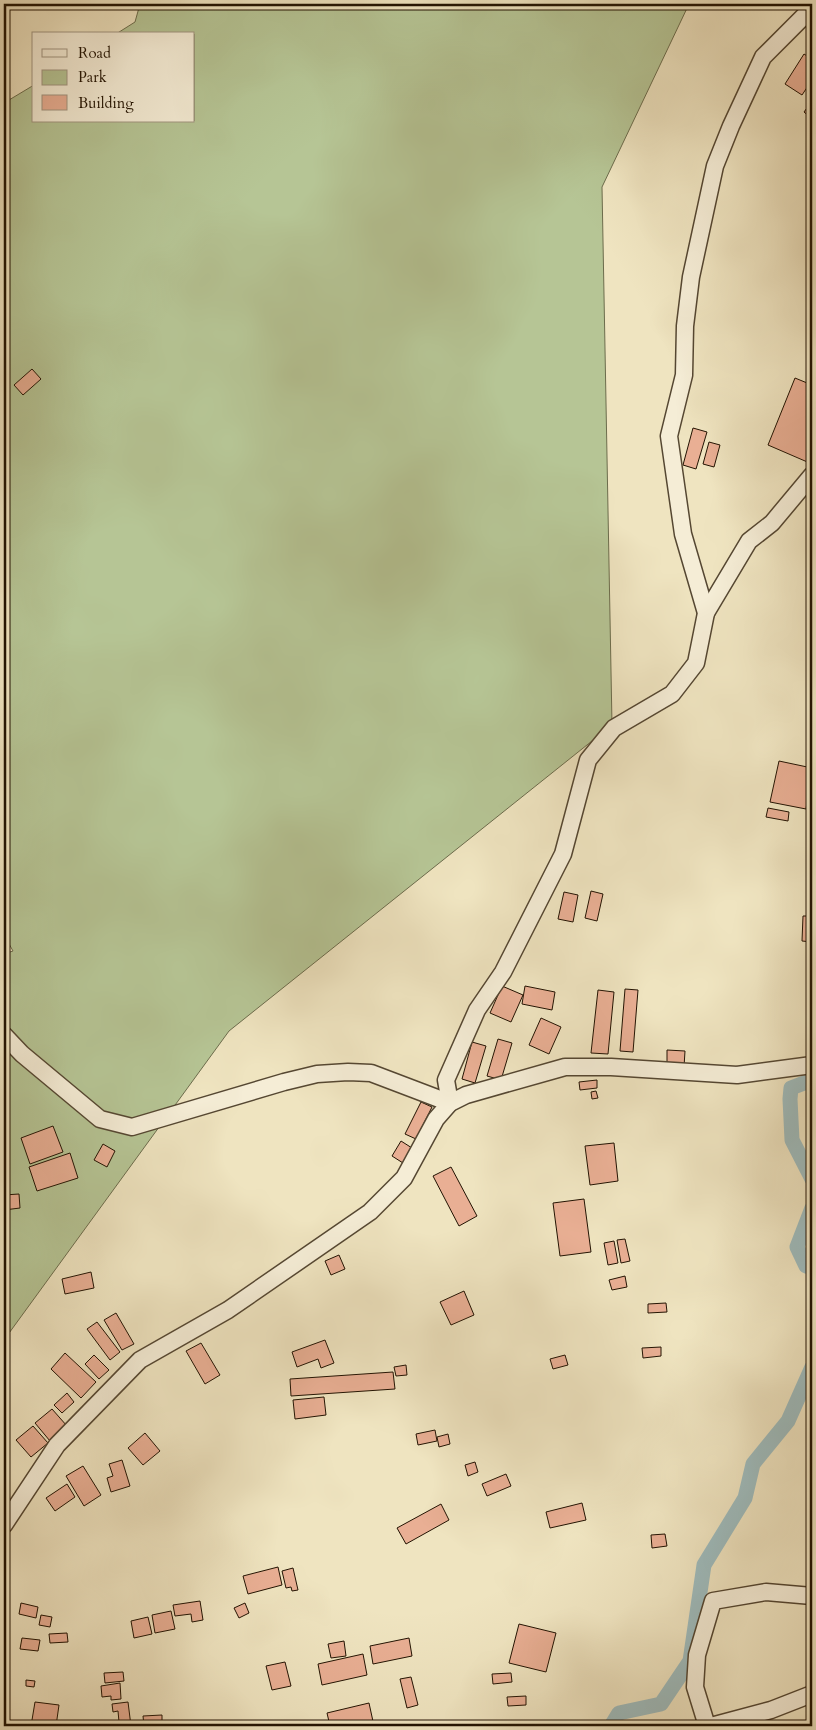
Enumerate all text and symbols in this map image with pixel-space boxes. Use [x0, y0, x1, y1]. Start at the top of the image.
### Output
legend [32, 32, 195, 122]
text: Road [78, 43, 111, 63]
text: Park [78, 67, 107, 87]
text: Building [78, 93, 134, 113]

